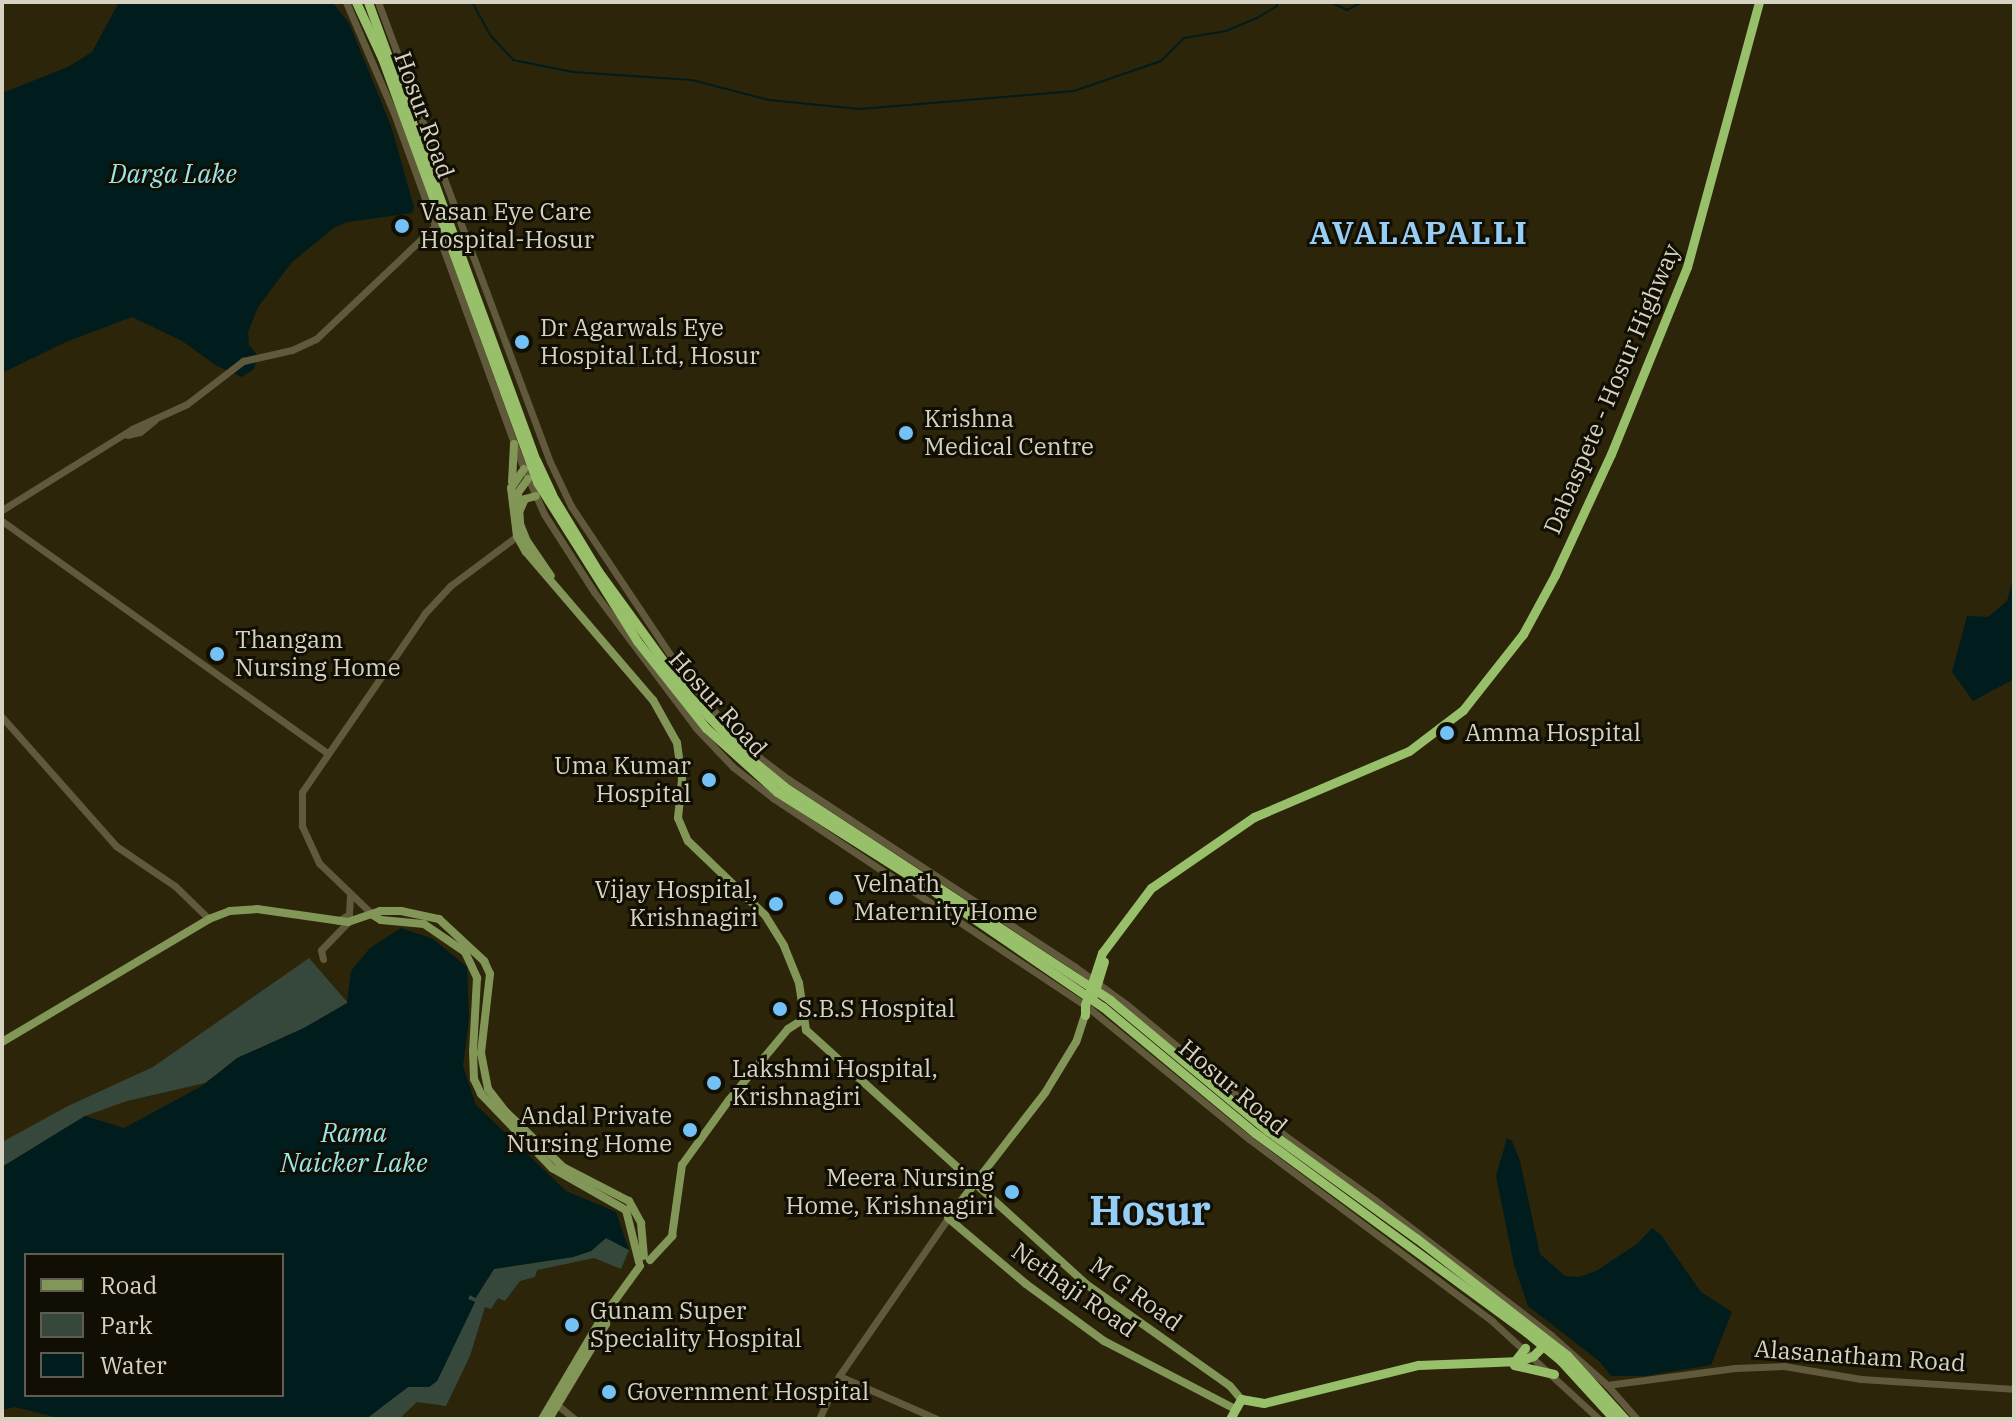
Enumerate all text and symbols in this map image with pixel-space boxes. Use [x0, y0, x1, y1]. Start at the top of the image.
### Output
street label: Hosur Road [388, 48, 460, 182]
water label: Darga Lake [109, 158, 237, 190]
place label: Vasan Eye Care Hospital-Hosur [420, 198, 594, 254]
district label: AVALAPALLI [1309, 213, 1529, 251]
marker: Vasan Eye Care Hospital-Hosur [391, 215, 413, 237]
street label: Dabaspete - Hosur Highway [1538, 240, 1686, 538]
place label: Dr Agarwals Eye Hospital Ltd, Hosur [540, 314, 760, 370]
marker: Dr Agarwals Eye Hospital Ltd, Hosur [511, 331, 533, 353]
place label: Krishna Medical Centre [924, 405, 1094, 461]
marker: Krishna Medical Centre [895, 422, 917, 444]
place label: Thangam Nursing Home [235, 626, 401, 682]
marker: Thangam Nursing Home [206, 643, 228, 665]
street label: Hosur Road [663, 645, 773, 763]
place label: Amma Hospital [1465, 719, 1641, 747]
marker: Amma Hospital [1436, 722, 1458, 744]
place label: Uma Kumar Hospital [554, 752, 691, 808]
marker: Uma Kumar Hospital [698, 769, 720, 791]
place label: Velnath Maternity Home [854, 870, 1038, 926]
place label: Vijay Hospital, Krishnagiri [595, 876, 758, 932]
marker: Velnath Maternity Home [825, 887, 847, 909]
marker: Vijay Hospital, Krishnagiri [765, 893, 787, 915]
place label: S.B.S Hospital [798, 995, 955, 1023]
marker: S.B.S Hospital [769, 998, 791, 1020]
street label: Hosur Road [1173, 1033, 1293, 1141]
place label: Lakshmi Hospital, Krishnagiri [732, 1055, 938, 1111]
marker: Lakshmi Hospital, Krishnagiri [703, 1072, 725, 1094]
place label: Andal Private Nursing Home [506, 1102, 672, 1158]
water label: Rama Naicker Lake [280, 1117, 428, 1178]
marker: Andal Private Nursing Home [679, 1119, 701, 1141]
place label: Meera Nursing Home, Krishnagiri [786, 1164, 994, 1220]
marker: Meera Nursing Home, Krishnagiri [1001, 1181, 1023, 1203]
district label: Hosur [1089, 1186, 1211, 1234]
street label: Nethaji Road [1006, 1236, 1142, 1344]
street label: M G Road [1084, 1251, 1188, 1337]
legend [24, 1253, 284, 1397]
text: Road [100, 1269, 157, 1301]
place label: Gunam Super Speciality Hospital [590, 1297, 802, 1353]
text: Park [100, 1309, 152, 1341]
marker: Gunam Super Speciality Hospital [561, 1314, 583, 1336]
street label: Alasanatham Road [1753, 1334, 1967, 1378]
text: Water [100, 1349, 167, 1381]
place label: Government Hospital [627, 1378, 869, 1406]
marker: Government Hospital [598, 1381, 620, 1403]

